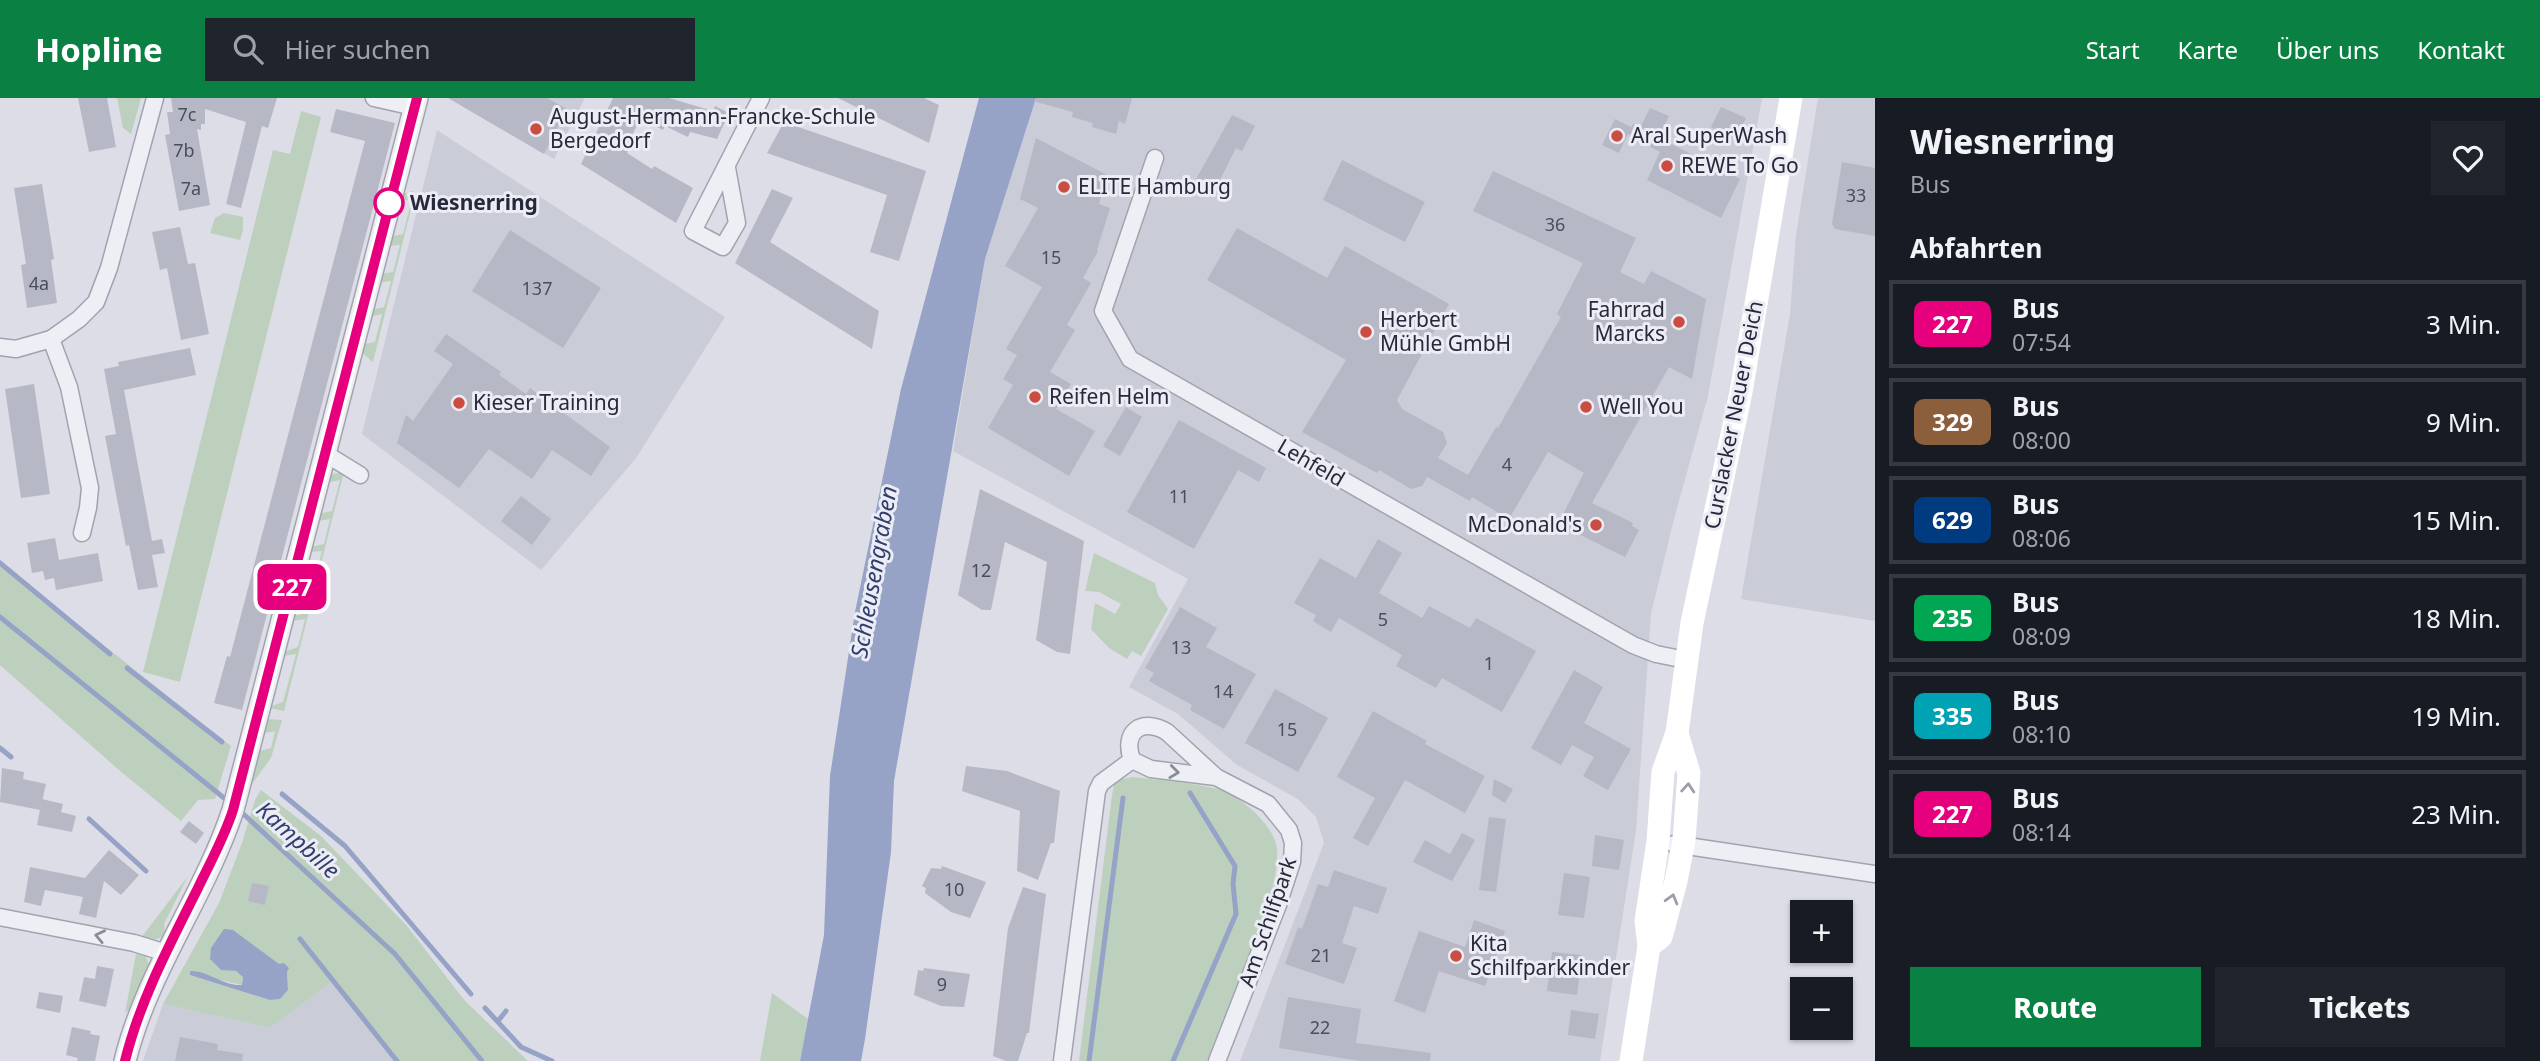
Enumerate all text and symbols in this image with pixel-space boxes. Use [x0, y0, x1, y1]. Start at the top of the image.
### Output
search box [205, 18, 695, 81]
text: Hopline [35, 27, 163, 72]
icon: search [229, 30, 267, 68]
text: Hier suchen [285, 31, 431, 67]
text: Start [2086, 33, 2140, 66]
text: Karte [2178, 33, 2238, 66]
text: Über uns [2276, 33, 2379, 66]
text: Kontakt [2417, 33, 2505, 66]
house number: 7c [178, 102, 197, 126]
place label: August-Hermann-Francke-Schule Bergedorf [550, 102, 876, 154]
text: Wiesnerring [1910, 119, 2115, 164]
marker: August-Hermann-Francke-Schule Bergedorf [528, 121, 544, 137]
place label: Aral SuperWash [1631, 121, 1787, 149]
button: heart [2431, 121, 2505, 195]
marker: Aral SuperWash [1609, 128, 1625, 144]
house number: 7b [173, 138, 195, 162]
place label: REWE To Go [1681, 151, 1799, 179]
marker: REWE To Go [1659, 158, 1675, 174]
text: Bus [1910, 168, 1950, 200]
place label: ELITE Hamburg [1078, 172, 1231, 200]
house number: 7a [181, 176, 201, 200]
marker: ELITE Hamburg [1056, 179, 1072, 195]
house number: 33 [1846, 183, 1866, 207]
marker: Wiesnerring [374, 188, 404, 218]
place label: Wiesnerring [410, 188, 538, 216]
house number: 36 [1545, 212, 1565, 236]
text: Abfahrten [1910, 230, 2042, 266]
house number: 15 [1041, 245, 1061, 269]
house number: 4a [29, 271, 49, 295]
house number: 137 [522, 276, 552, 300]
text: Bus [2012, 290, 2059, 326]
place label: Fahrrad Marcks [1588, 295, 1665, 347]
street label: Curslacker Neuer Deich [1697, 298, 1769, 531]
place label: Herbert Mühle GmbH [1380, 305, 1511, 357]
text: 3 Min. [2426, 306, 2501, 342]
text: 227 [1932, 307, 1973, 340]
marker: Fahrrad Marcks [1671, 314, 1687, 330]
marker: Herbert Mühle GmbH [1358, 324, 1374, 340]
text: 07:54 [2012, 326, 2071, 358]
place label: Reifen Helm [1049, 382, 1169, 410]
place label: Kieser Training [473, 388, 620, 416]
text: Bus [2012, 388, 2059, 424]
marker: Reifen Helm [1027, 389, 1043, 405]
place label: Well You [1600, 392, 1684, 420]
marker: Kieser Training [451, 395, 467, 411]
marker: Well You [1578, 399, 1594, 415]
text: 9 Min. [2426, 404, 2501, 440]
text: 329 [1932, 405, 1973, 438]
text: 08:00 [2012, 424, 2071, 456]
street label: Lehfeld [1273, 432, 1350, 493]
house number: 4 [1502, 452, 1512, 476]
water label: Schleusengraben [842, 483, 904, 660]
house number: 11 [1169, 484, 1189, 508]
text: Bus [2012, 486, 2059, 522]
text: 15 Min. [2411, 502, 2501, 538]
text: 629 [1932, 503, 1973, 536]
place label: McDonald's [1468, 510, 1582, 538]
marker: McDonald's [1588, 517, 1604, 533]
text: 08:06 [2012, 522, 2071, 554]
house number: 12 [971, 558, 991, 582]
line badge: 227 [252, 564, 332, 610]
text: 227 [271, 570, 313, 603]
text: Bus [2012, 584, 2059, 620]
text: 18 Min. [2411, 600, 2501, 636]
text: 235 [1932, 601, 1973, 634]
house number: 5 [1378, 607, 1388, 631]
text: 08:09 [2012, 620, 2071, 652]
house number: 13 [1171, 635, 1191, 659]
house number: 1 [1484, 651, 1494, 675]
house number: 14 [1213, 679, 1233, 703]
text: Bus [2012, 682, 2059, 718]
text: 19 Min. [2411, 698, 2501, 734]
text: 335 [1932, 699, 1973, 732]
house number: 15 [1277, 717, 1297, 741]
text: 08:10 [2012, 718, 2071, 750]
one-way arrow [1168, 764, 1179, 779]
text: Bus [2012, 780, 2059, 816]
one-way arrow [1680, 782, 1695, 793]
water label: Kampbille [250, 793, 347, 885]
text: 23 Min. [2411, 796, 2501, 832]
text: 227 [1932, 797, 1973, 830]
text: 08:14 [2012, 816, 2071, 848]
street label: Am Schilfpark [1232, 852, 1303, 990]
house number: 10 [944, 877, 964, 901]
one-way arrow [1663, 893, 1678, 905]
map controls [1790, 900, 1853, 1040]
button: + [1790, 900, 1853, 963]
place label: Kita Schilfparkkinder [1470, 929, 1631, 981]
one-way arrow [94, 930, 106, 945]
house number: 21 [1311, 943, 1331, 967]
marker: Kita Schilfparkkinder [1448, 948, 1464, 964]
button: Route [1910, 967, 2201, 1047]
button: Tickets [2215, 967, 2505, 1047]
house number: 9 [937, 972, 947, 996]
button: − [1790, 977, 1853, 1040]
house number: 22 [1310, 1015, 1330, 1039]

